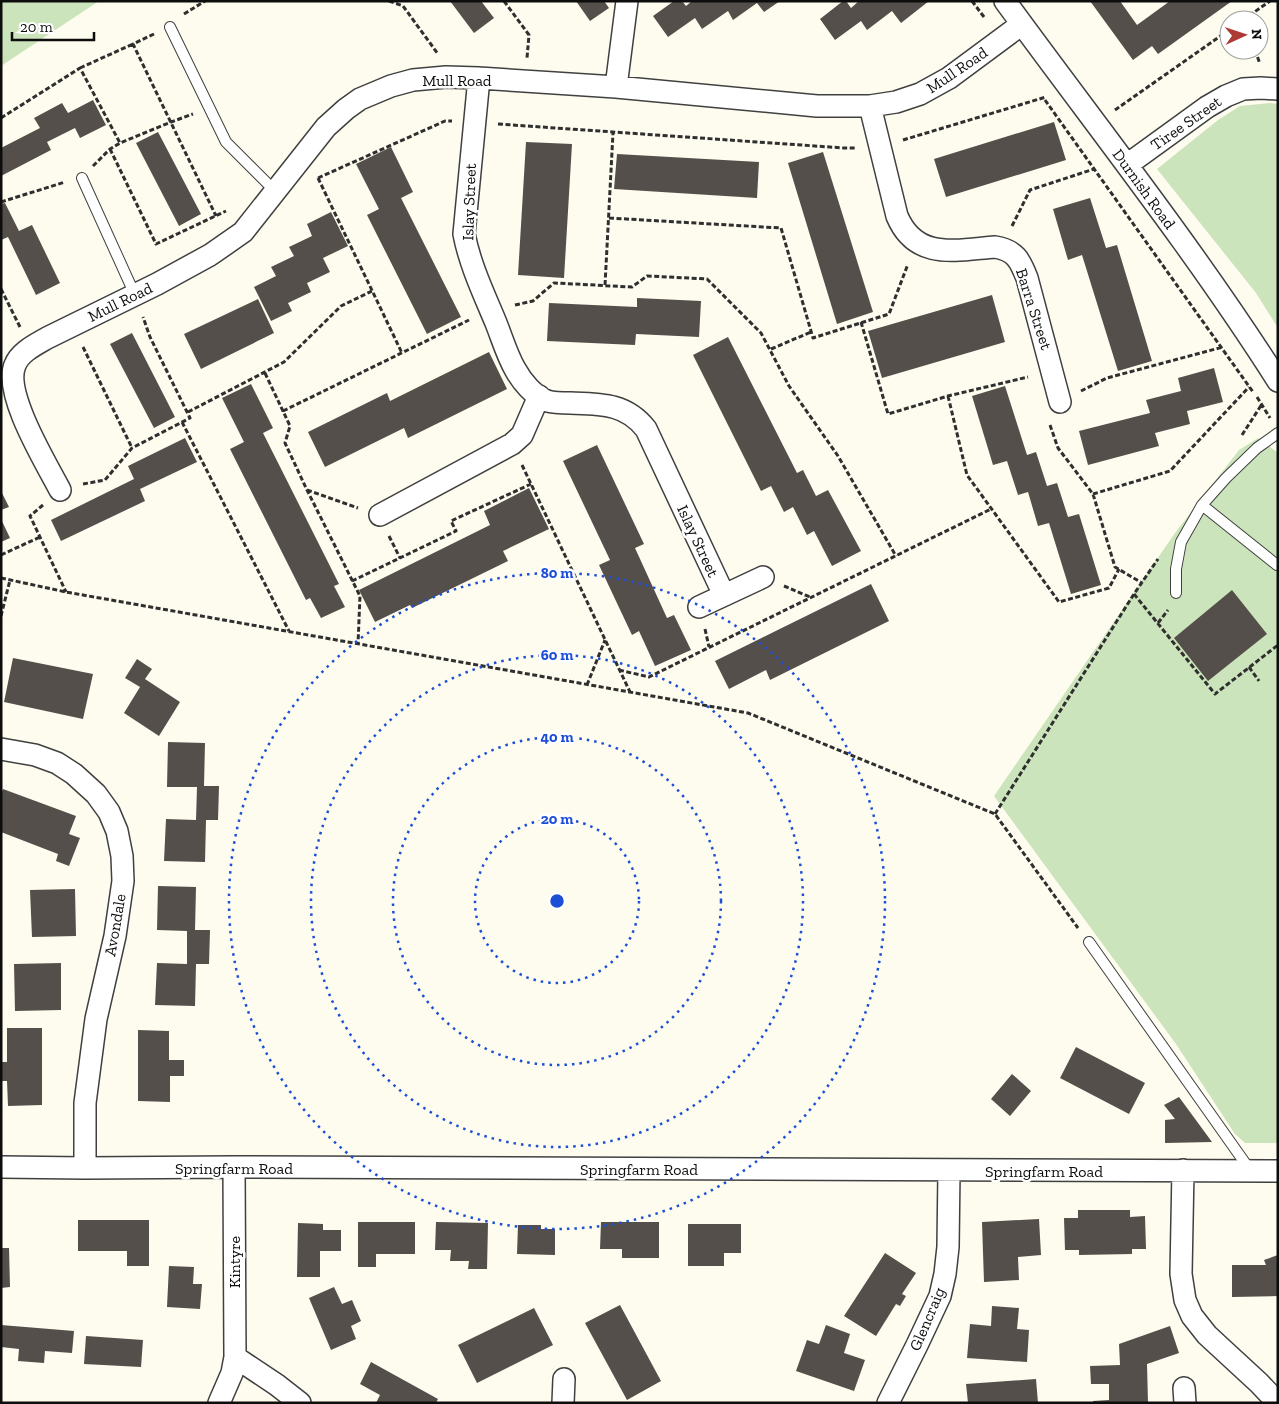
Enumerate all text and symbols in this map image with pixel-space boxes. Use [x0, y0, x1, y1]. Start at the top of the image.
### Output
scale bar [12, 10, 95, 42]
north arrow [1219, 10, 1269, 60]
text: 20 m [20, 18, 53, 36]
text: N [1248, 29, 1265, 40]
street label: Mull Road [923, 43, 991, 97]
street label: Mull Road [422, 71, 492, 90]
street label: Tiree Street [1147, 92, 1225, 154]
street label: Durnish Road [1109, 145, 1180, 233]
street label: Islay Street [458, 163, 480, 241]
street label: Barra Street [1012, 266, 1056, 352]
street label: Mull Road [85, 278, 156, 326]
street label: Islay Street [673, 502, 723, 580]
text: 80 m [541, 564, 573, 582]
text: 60 m [541, 646, 573, 664]
text: 40 m [540, 728, 574, 746]
text: 20 m [541, 810, 573, 828]
street label: Avondale [100, 892, 130, 958]
centre of rings [548, 892, 566, 910]
street label: Springfarm Road [175, 1159, 293, 1178]
street label: Springfarm Road [580, 1160, 698, 1179]
street label: Springfarm Road [985, 1162, 1103, 1181]
street label: Kintyre [225, 1236, 244, 1288]
street label: Glencraig [905, 1284, 949, 1354]

